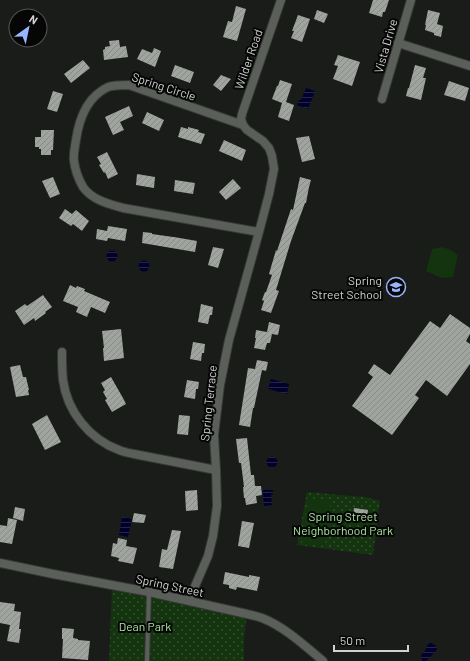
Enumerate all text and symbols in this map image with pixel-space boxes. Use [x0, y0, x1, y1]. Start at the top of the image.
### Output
north arrow [8, 8, 48, 48]
text: N [27, 12, 40, 27]
street label: Vista Drive [371, 17, 399, 75]
street label: Wilder Road [231, 27, 265, 91]
street label: Spring Circle [130, 69, 198, 103]
place label: Spring Street School [311, 273, 382, 301]
school or university icon: Spring Street School [385, 276, 407, 298]
street label: Spring Terrace [197, 364, 219, 442]
park label: Spring Street Neighborhood Park [293, 509, 393, 537]
street label: Spring Street [135, 571, 205, 599]
park label: Dean Park [119, 619, 171, 633]
scale bar [334, 627, 408, 653]
text: 50 m [340, 633, 365, 647]

